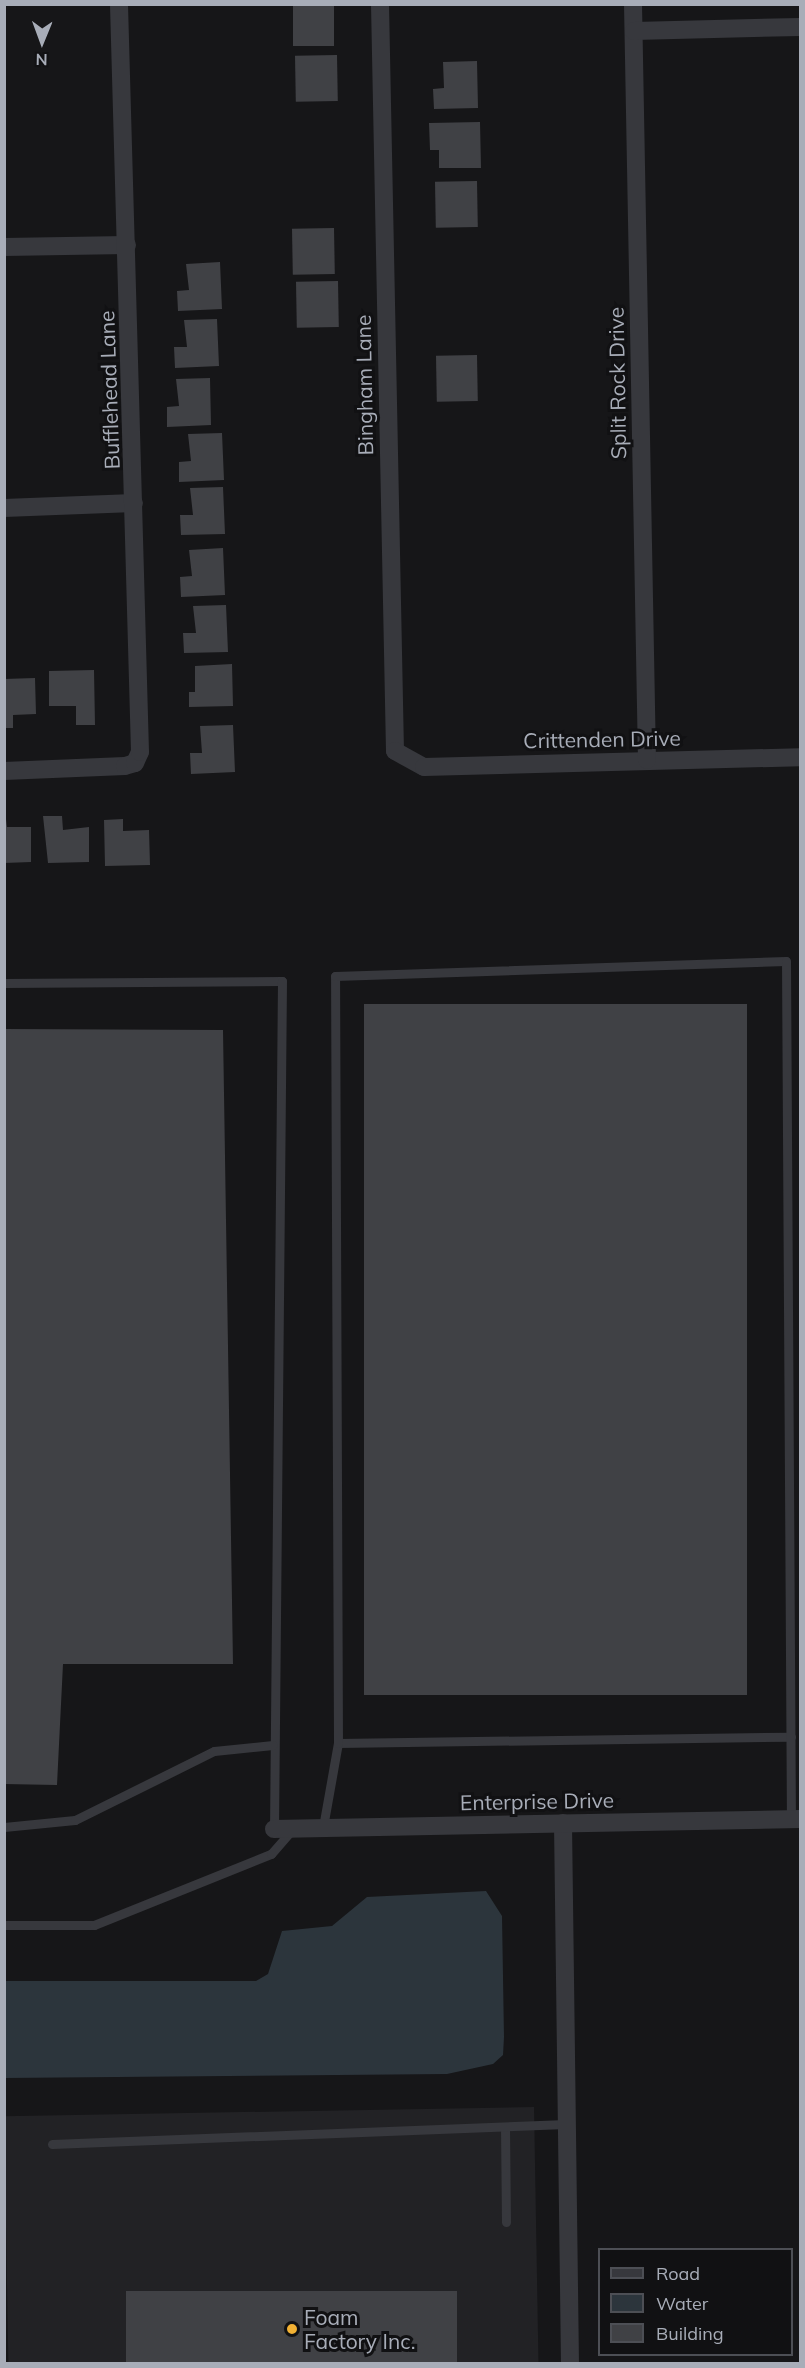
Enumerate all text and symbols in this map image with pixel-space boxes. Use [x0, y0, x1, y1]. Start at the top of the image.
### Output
north arrow [12, 12, 72, 72]
text: N [35, 50, 48, 70]
street label: Split Rock Drive [603, 307, 631, 459]
street label: Bufflehead Lane [94, 310, 124, 470]
street label: Bingham Lane [350, 314, 378, 456]
street label: Crittenden Drive [523, 725, 681, 753]
street label: Enterprise Drive [460, 1787, 614, 1815]
legend [598, 2248, 793, 2356]
text: Road [656, 2262, 700, 2285]
text: Water [656, 2292, 708, 2315]
place label: Foam Factory Inc. [304, 2304, 416, 2354]
marker: Foam Factory Inc. [285, 2322, 299, 2336]
text: Building [656, 2322, 724, 2345]

